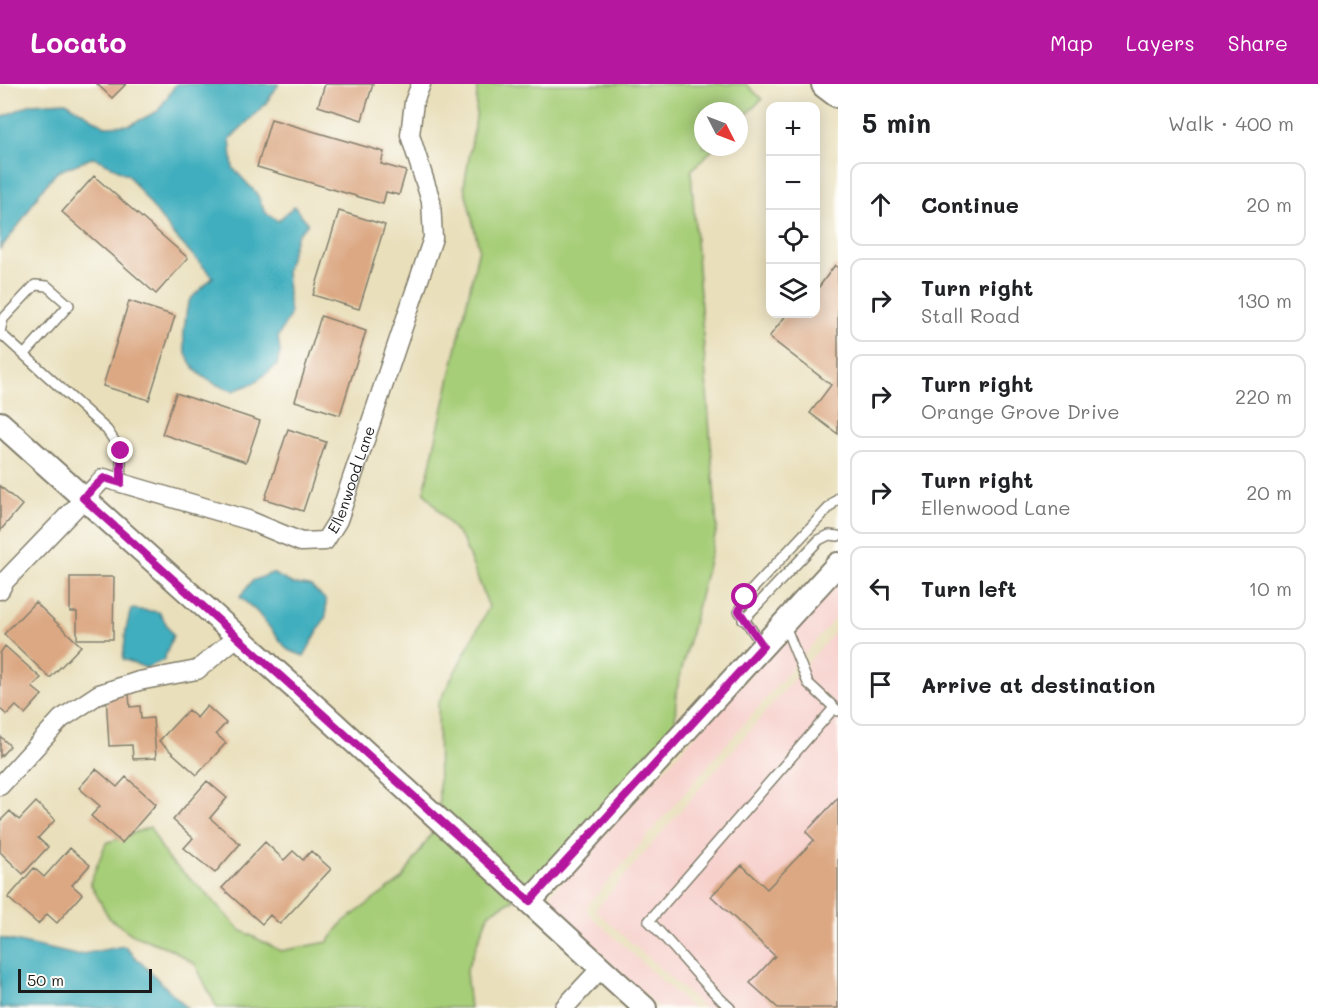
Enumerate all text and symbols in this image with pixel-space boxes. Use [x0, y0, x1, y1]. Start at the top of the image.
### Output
text: Locato [30, 24, 127, 60]
text: Map [1050, 29, 1093, 56]
text: Layers [1126, 29, 1195, 56]
text: Share [1228, 29, 1288, 56]
north arrow [694, 102, 748, 156]
map controls [766, 102, 820, 318]
button: + [766, 102, 820, 156]
text: 5 min [862, 106, 931, 140]
text: Walk · 400 m [1168, 110, 1294, 136]
button: − [766, 156, 820, 210]
icon: ahead [864, 188, 897, 221]
text: Continue [921, 190, 1019, 219]
text: 20 m [1246, 191, 1292, 217]
button: locate [766, 210, 820, 264]
button: layers [766, 264, 820, 318]
text: Turn right [921, 273, 1033, 302]
icon: right [864, 284, 897, 317]
text: 130 m [1237, 287, 1292, 313]
text: Stall Road [921, 302, 1020, 328]
text: Turn right [921, 369, 1033, 398]
icon: right [864, 380, 897, 413]
text: 220 m [1235, 383, 1292, 409]
text: Orange Grove Drive [921, 398, 1120, 424]
street label: Ellenwood Lane [322, 423, 379, 537]
route end [107, 437, 133, 463]
text: Turn right [921, 465, 1033, 494]
icon: right [864, 476, 897, 509]
text: 20 m [1246, 479, 1292, 505]
text: Ellenwood Lane [921, 494, 1071, 520]
icon: left [864, 572, 897, 605]
text: Turn left [921, 574, 1017, 603]
text: 10 m [1248, 575, 1292, 601]
route start [731, 583, 757, 609]
icon: arrive [864, 668, 897, 701]
text: Arrive at destination [921, 670, 1156, 699]
scale bar [18, 966, 152, 994]
text: 50 m [27, 969, 64, 990]

